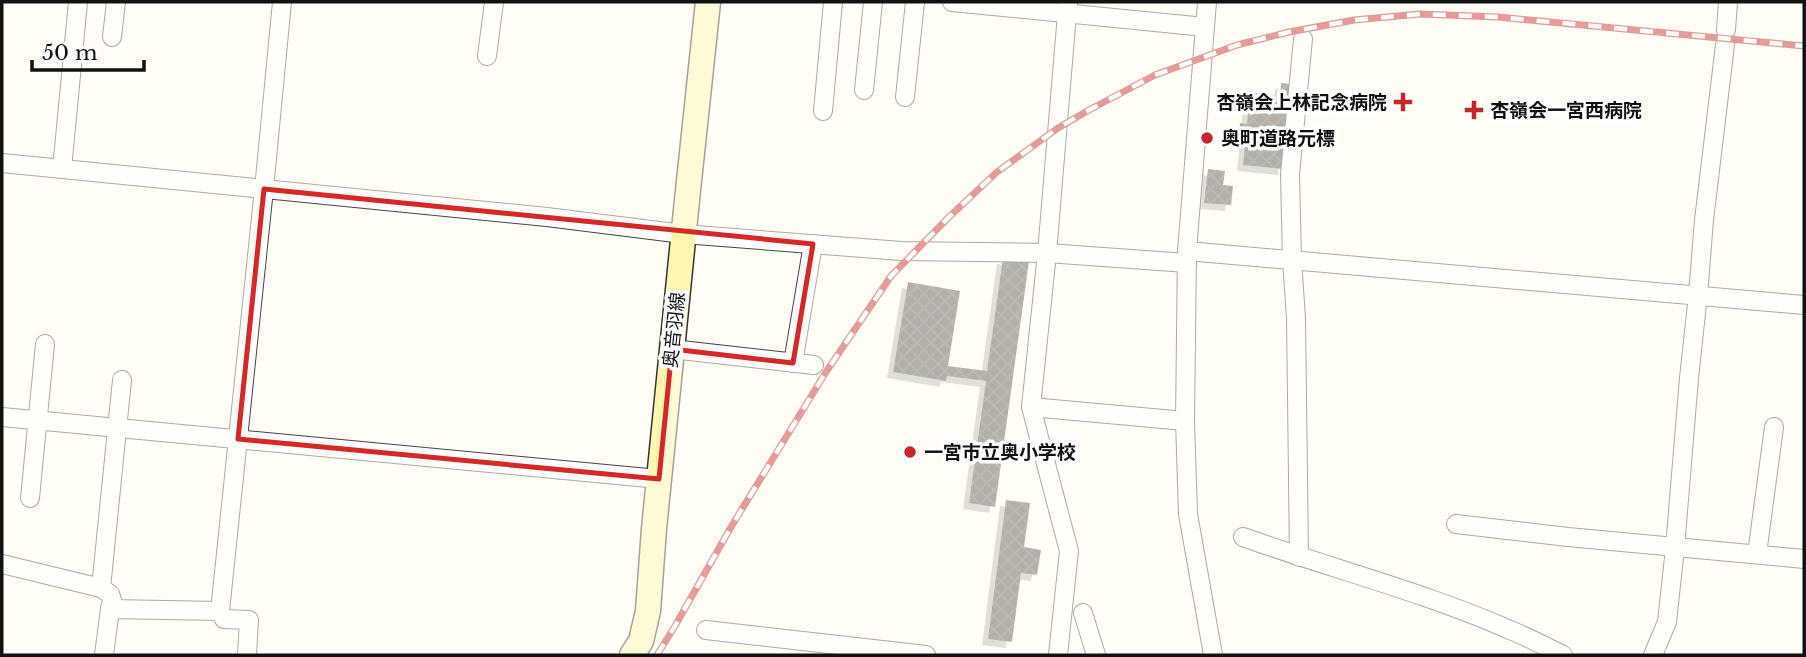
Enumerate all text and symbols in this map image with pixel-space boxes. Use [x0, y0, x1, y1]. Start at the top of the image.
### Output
scale bar [32, 28, 144, 72]
text: 50 m [42, 40, 98, 66]
place label: 杏嶺会上林記念病院 [1216, 91, 1387, 114]
marker: 杏嶺会上林記念病院 [1393, 92, 1413, 112]
place label: 杏嶺会一宮西病院 [1490, 99, 1642, 122]
marker: 杏嶺会一宮西病院 [1464, 100, 1484, 120]
place label: 奥町道路元標 [1221, 127, 1335, 150]
marker: 奥町道路元標 [1199, 130, 1215, 146]
street label: 奥音羽線 [659, 291, 689, 369]
place label: 一宮市立奥小学校 [924, 441, 1076, 464]
marker: 一宮市立奥小学校 [902, 444, 918, 460]

